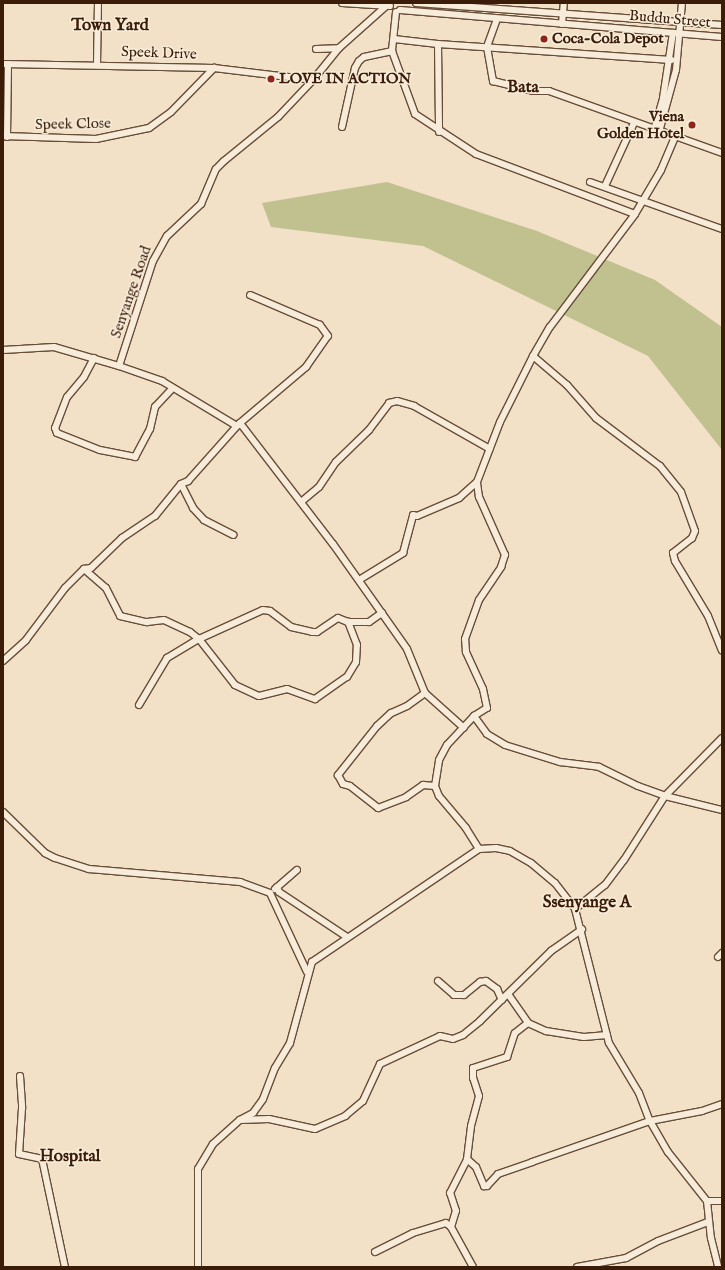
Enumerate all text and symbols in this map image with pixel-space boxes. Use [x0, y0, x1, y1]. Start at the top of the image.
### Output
street label: Buddu Street [628, 6, 712, 32]
district label: Town Yard [71, 16, 149, 36]
place label: Coca-Cola Depot [552, 30, 664, 48]
marker: Coca-Cola Depot [539, 34, 549, 44]
street label: Speek Drive [121, 43, 197, 63]
place label: LOVE IN ACTION [279, 70, 411, 88]
marker: LOVE IN ACTION [266, 74, 276, 84]
district label: Bata [507, 78, 539, 98]
place label: Viena Golden Hotel [597, 107, 684, 142]
street label: Speek Close [35, 114, 111, 134]
marker: Viena Golden Hotel [687, 120, 697, 130]
street label: Senyange Road [107, 244, 155, 340]
district label: Ssenyange A [543, 893, 631, 913]
district label: Hospital [40, 1147, 100, 1167]

